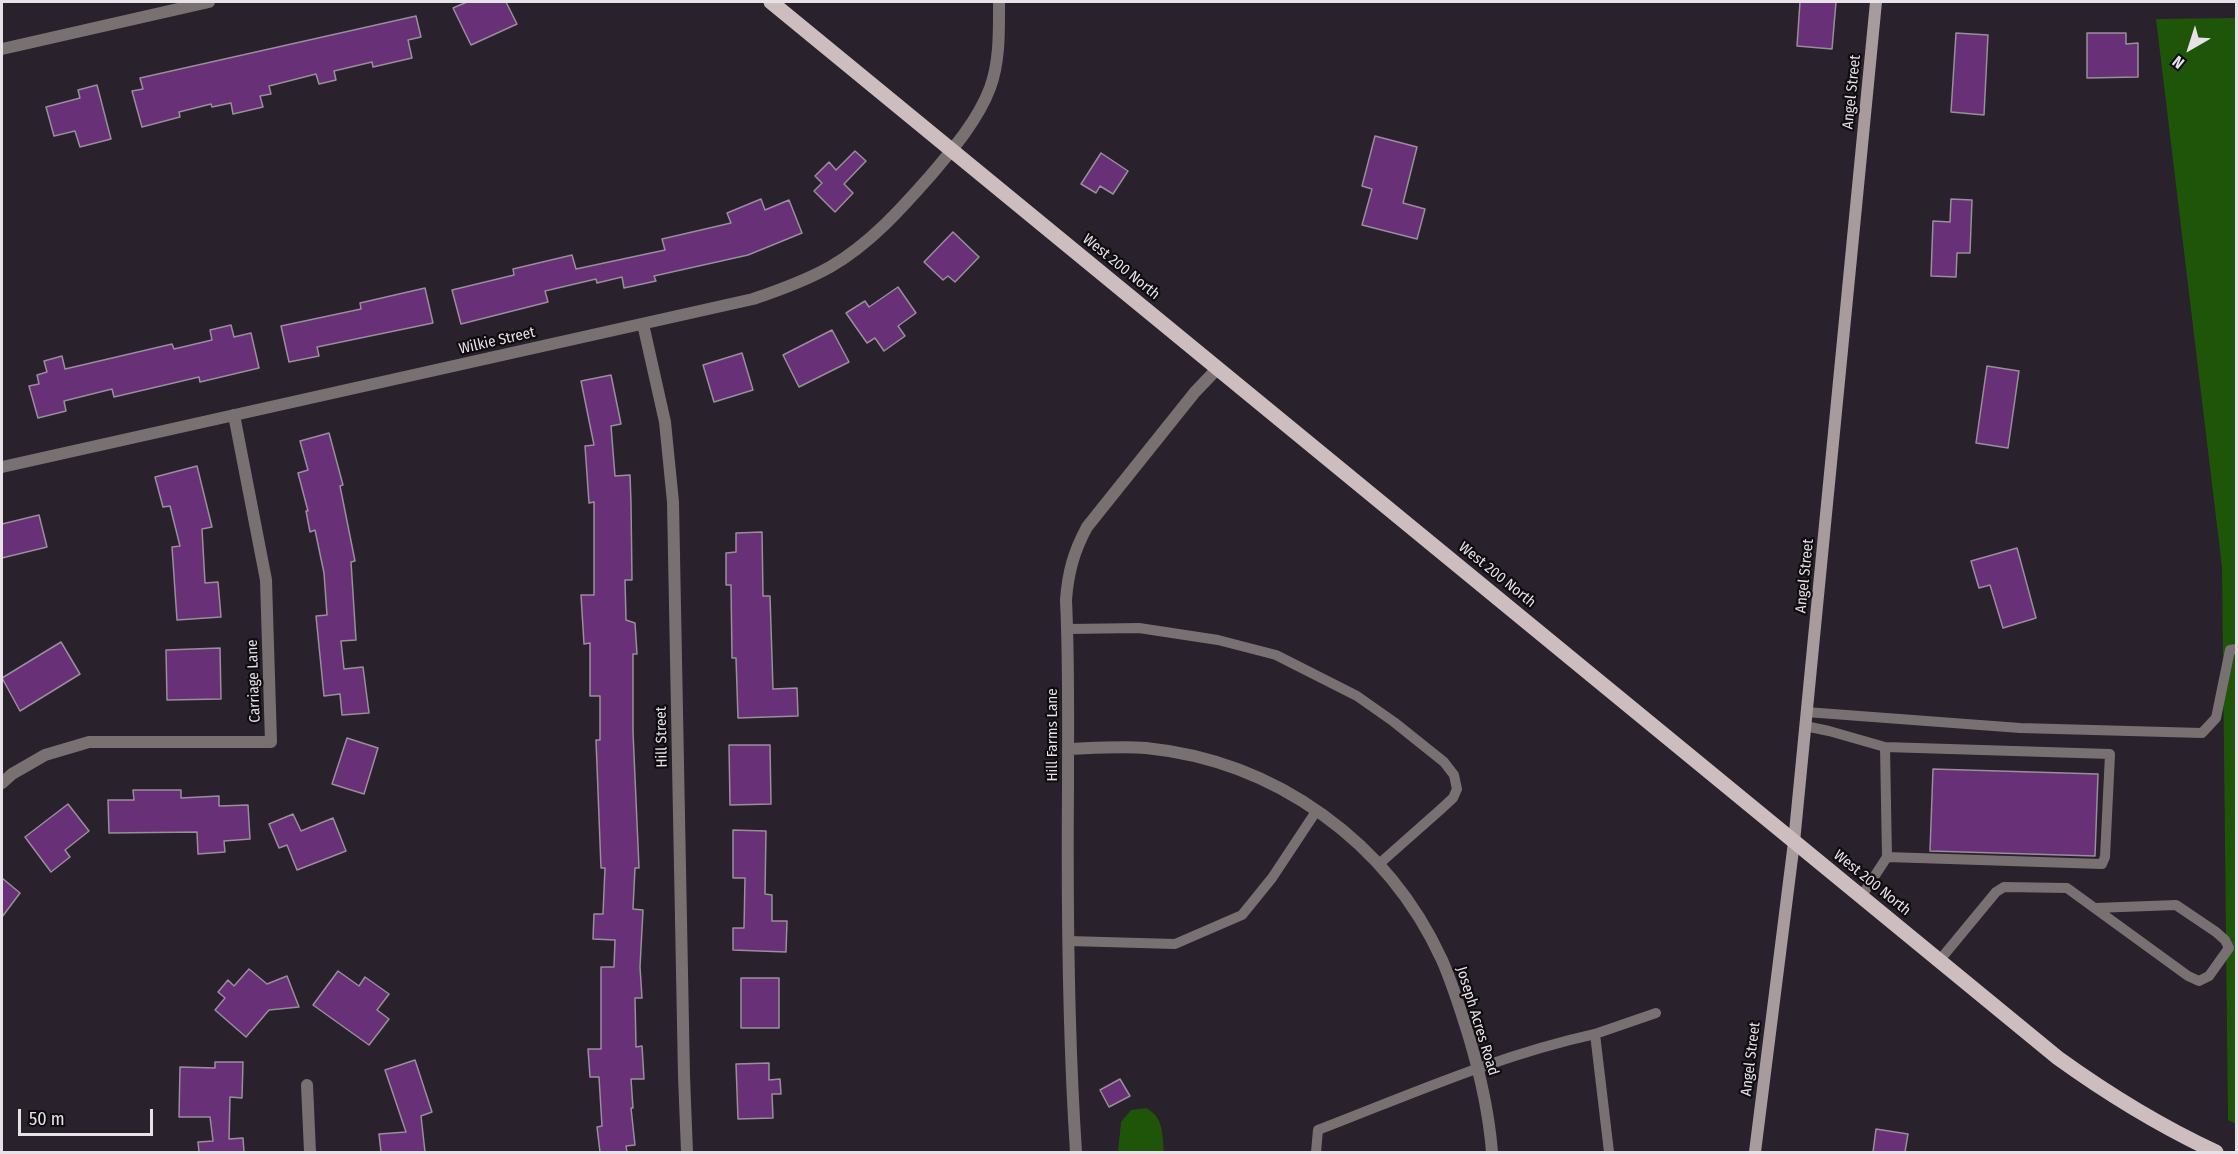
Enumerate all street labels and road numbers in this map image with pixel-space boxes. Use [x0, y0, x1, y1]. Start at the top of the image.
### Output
street label: Angel Street [1839, 54, 1865, 130]
street label: West 200 North [1079, 230, 1163, 304]
street label: Wilkie Street [457, 324, 537, 358]
street label: West 200 North [1455, 538, 1539, 612]
street label: Angel Street [1792, 538, 1818, 614]
street label: Carriage Lane [244, 639, 264, 723]
street label: Hill Farms Lane [1044, 688, 1062, 782]
street label: Hill Street [652, 706, 672, 768]
street label: West 200 North [1830, 846, 1914, 920]
street label: Joseph Acres Road [1452, 964, 1502, 1078]
street label: Angel Street [1738, 1021, 1764, 1097]

